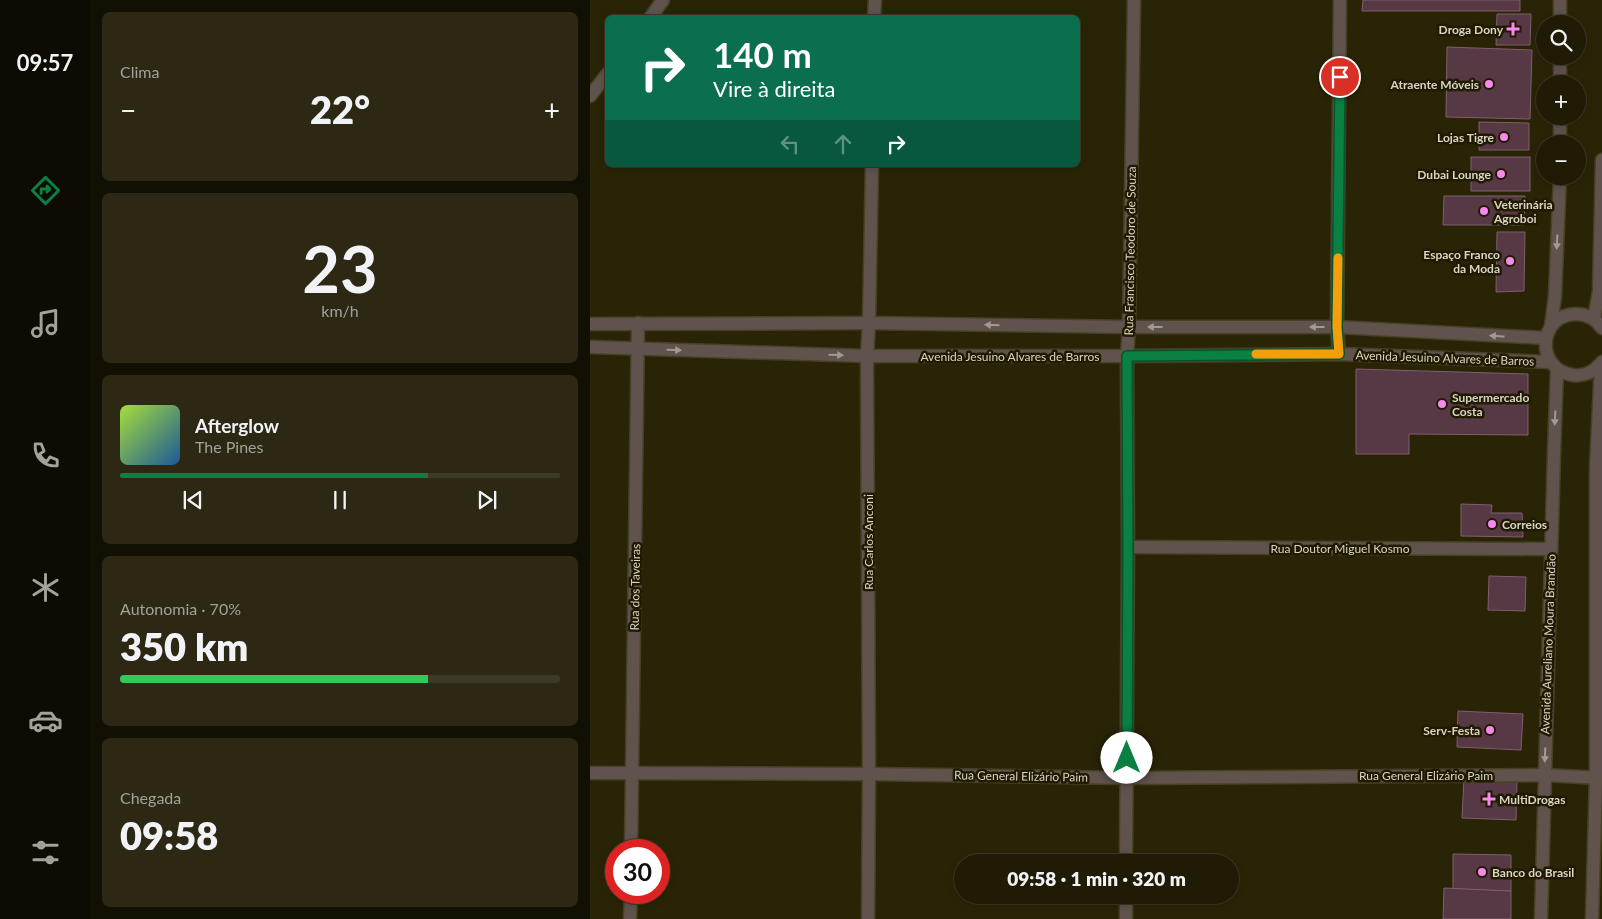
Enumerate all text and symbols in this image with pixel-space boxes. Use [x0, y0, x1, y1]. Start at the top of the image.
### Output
map controls [1536, 15, 1586, 185]
button: search [1536, 15, 1586, 65]
place label: Droga Dony [1439, 22, 1504, 37]
marker: Droga Dony [1507, 23, 1519, 35]
text: 140 m [713, 33, 812, 75]
icon: right [630, 35, 695, 100]
text: 09:57 [17, 49, 73, 76]
pin [1319, 56, 1361, 98]
text: Clima [120, 62, 159, 81]
icon: arrive [1326, 63, 1354, 91]
text: Vire à direita [713, 75, 835, 102]
button: + [1536, 75, 1586, 125]
place label: Atraente Móveis [1390, 77, 1479, 92]
marker: Atraente Móveis [1483, 78, 1495, 90]
text: 22° [310, 86, 370, 132]
text: − [120, 93, 136, 127]
text: + [544, 93, 560, 127]
icon: left [776, 130, 804, 158]
icon: ahead [829, 130, 857, 158]
icon: right [882, 130, 910, 158]
place label: Lojas Tigre [1437, 130, 1495, 145]
marker: Lojas Tigre [1498, 131, 1510, 143]
button: − [1536, 135, 1586, 185]
street label: Rua Francisco Teodoro de Souza [1121, 166, 1139, 336]
place label: Dubai Lounge [1417, 167, 1492, 182]
marker: Dubai Lounge [1495, 168, 1507, 180]
icon: directions [28, 173, 63, 208]
place label: Veterinária Agroboi [1493, 197, 1553, 226]
marker: Veterinária Agroboi [1478, 205, 1490, 217]
text: 23 [302, 229, 378, 307]
one-way arrow [1553, 235, 1561, 251]
place label: Espaço Franco da Moda [1423, 247, 1500, 276]
marker: Espaço Franco da Moda [1504, 255, 1516, 267]
text: km/h [321, 301, 359, 320]
icon: music [28, 306, 63, 341]
one-way arrow [984, 321, 1000, 329]
one-way arrow [1147, 323, 1163, 331]
one-way arrow [1309, 323, 1325, 331]
one-way arrow [1489, 331, 1505, 339]
one-way arrow [666, 347, 682, 355]
street label: Avenida Jesuino Alvares de Barros [1355, 347, 1535, 369]
street label: Avenida Jesuino Alvares de Barros [920, 349, 1100, 364]
one-way arrow [828, 351, 844, 359]
place label: Supermercado Costa [1452, 390, 1529, 419]
marker: Supermercado Costa [1436, 398, 1448, 410]
one-way arrow [1551, 410, 1559, 426]
text: Afterglow [195, 414, 279, 437]
text: The Pines [195, 437, 264, 456]
icon: phone [28, 438, 63, 473]
icon: previous [179, 486, 207, 514]
icon: pause [326, 486, 354, 514]
icon: next [473, 486, 501, 514]
street label: Rua Carlos Anconi [861, 494, 876, 590]
place label: Correios [1502, 517, 1547, 532]
marker: Correios [1486, 518, 1498, 530]
street label: Rua Doutor Miguel Kosmo [1270, 541, 1410, 556]
street label: Rua dos Taveiras [627, 544, 643, 630]
street label: Avenida Aureliano Moura Brandão [1537, 554, 1559, 734]
icon: climate [28, 570, 63, 605]
text: Autonomia · 70% [120, 599, 241, 618]
text: 350 km [120, 623, 248, 669]
icon: car [28, 703, 63, 738]
place label: Serv-Festa [1423, 723, 1480, 738]
marker: Serv-Festa [1484, 724, 1496, 736]
position arrow [1100, 731, 1152, 783]
one-way arrow [1541, 747, 1549, 763]
street label: Rua General Elizário Paim [954, 767, 1088, 785]
street label: Rua General Elizário Paim [1359, 768, 1493, 783]
text: Chegada [120, 788, 181, 807]
place label: MultiDrogas [1499, 792, 1565, 807]
marker: MultiDrogas [1483, 793, 1495, 805]
text: 09:58 [120, 812, 218, 858]
icon: filters [28, 835, 63, 870]
speed limit sign: 30 [605, 839, 670, 904]
place label: Banco do Brasil [1492, 865, 1574, 880]
marker: Banco do Brasil [1476, 866, 1488, 878]
text: 09:58 · 1 min · 320 m [1007, 867, 1186, 890]

